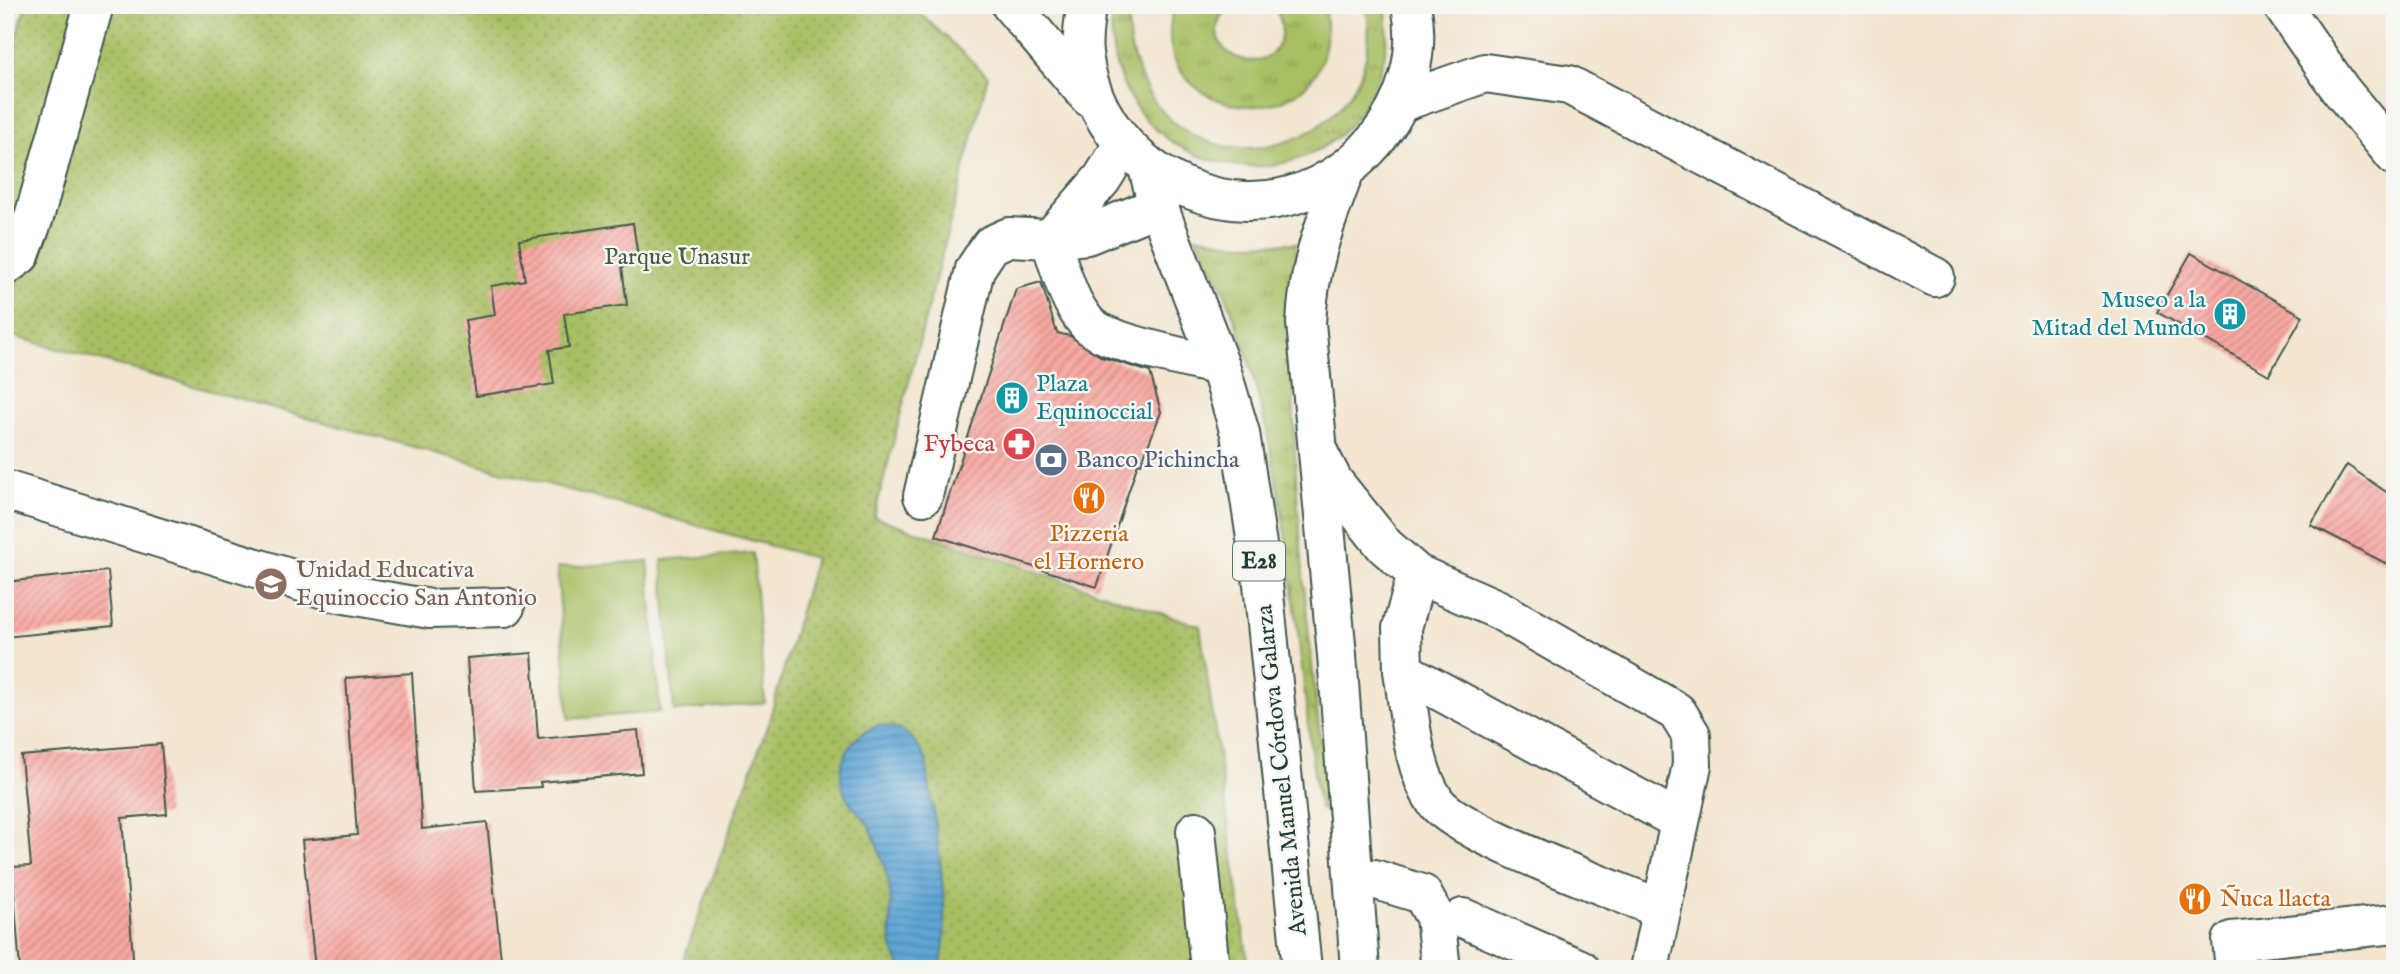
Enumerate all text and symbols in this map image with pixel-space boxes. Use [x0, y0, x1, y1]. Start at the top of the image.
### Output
park label: Parque Unasur [604, 242, 750, 273]
place label: Museo a la Mitad del Mundo [2032, 285, 2207, 344]
building icon: Museo a la Mitad del Mundo [2211, 295, 2249, 333]
place label: Plaza Equinoccial [1036, 369, 1153, 428]
building icon: Plaza Equinoccial [993, 379, 1031, 417]
pharmacy icon: Fybeca [1000, 425, 1038, 463]
place label: Fybeca [923, 429, 996, 460]
bank icon: Banco Pichincha [1032, 441, 1070, 479]
place label: Banco Pichincha [1076, 445, 1240, 476]
restaurant icon: Pizzeria el Hornero [1070, 479, 1108, 517]
place label: Pizzeria el Hornero [1034, 519, 1144, 578]
road number: E28 [1233, 541, 1285, 580]
place label: Unidad Educativa Equinoccio San Antonio [296, 555, 537, 614]
school or university icon: Unidad Educativa Equinoccio San Antonio [252, 565, 290, 603]
street label: Avenida Manuel Córdova Galarza [1249, 602, 1315, 938]
restaurant icon: Ñuca llacta [2176, 880, 2214, 918]
place label: Ñuca llacta [2220, 884, 2332, 915]

